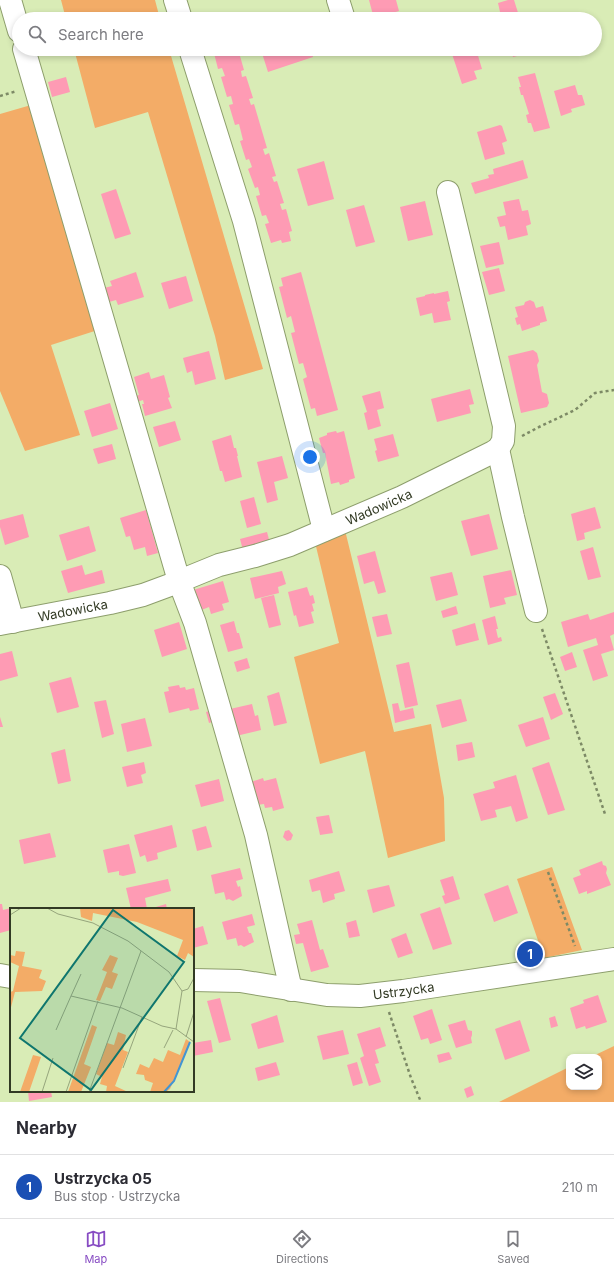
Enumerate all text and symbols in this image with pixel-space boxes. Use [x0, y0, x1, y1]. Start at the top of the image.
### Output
search box [12, 12, 602, 56]
icon: search [26, 23, 48, 45]
text: Search here [58, 25, 144, 44]
your location [300, 447, 320, 467]
street label: Wadowicka [343, 485, 415, 528]
street label: Wadowicka [36, 596, 109, 625]
inset map [10, 908, 194, 1092]
pin: 1 [517, 939, 543, 969]
street label: Ustrzycka [372, 978, 435, 1002]
map controls [566, 1054, 602, 1090]
button: layers [566, 1054, 602, 1090]
text: Nearby [16, 1118, 77, 1138]
text: Ustrzycka 05 [54, 1169, 152, 1188]
text: 1 [26, 1179, 32, 1195]
text: 210 m [562, 1179, 598, 1195]
text: Bus stop · Ustrzycka [54, 1188, 180, 1204]
tab: Map [84, 1228, 107, 1266]
tab: Directions [276, 1228, 329, 1266]
tab: Saved [497, 1228, 530, 1266]

